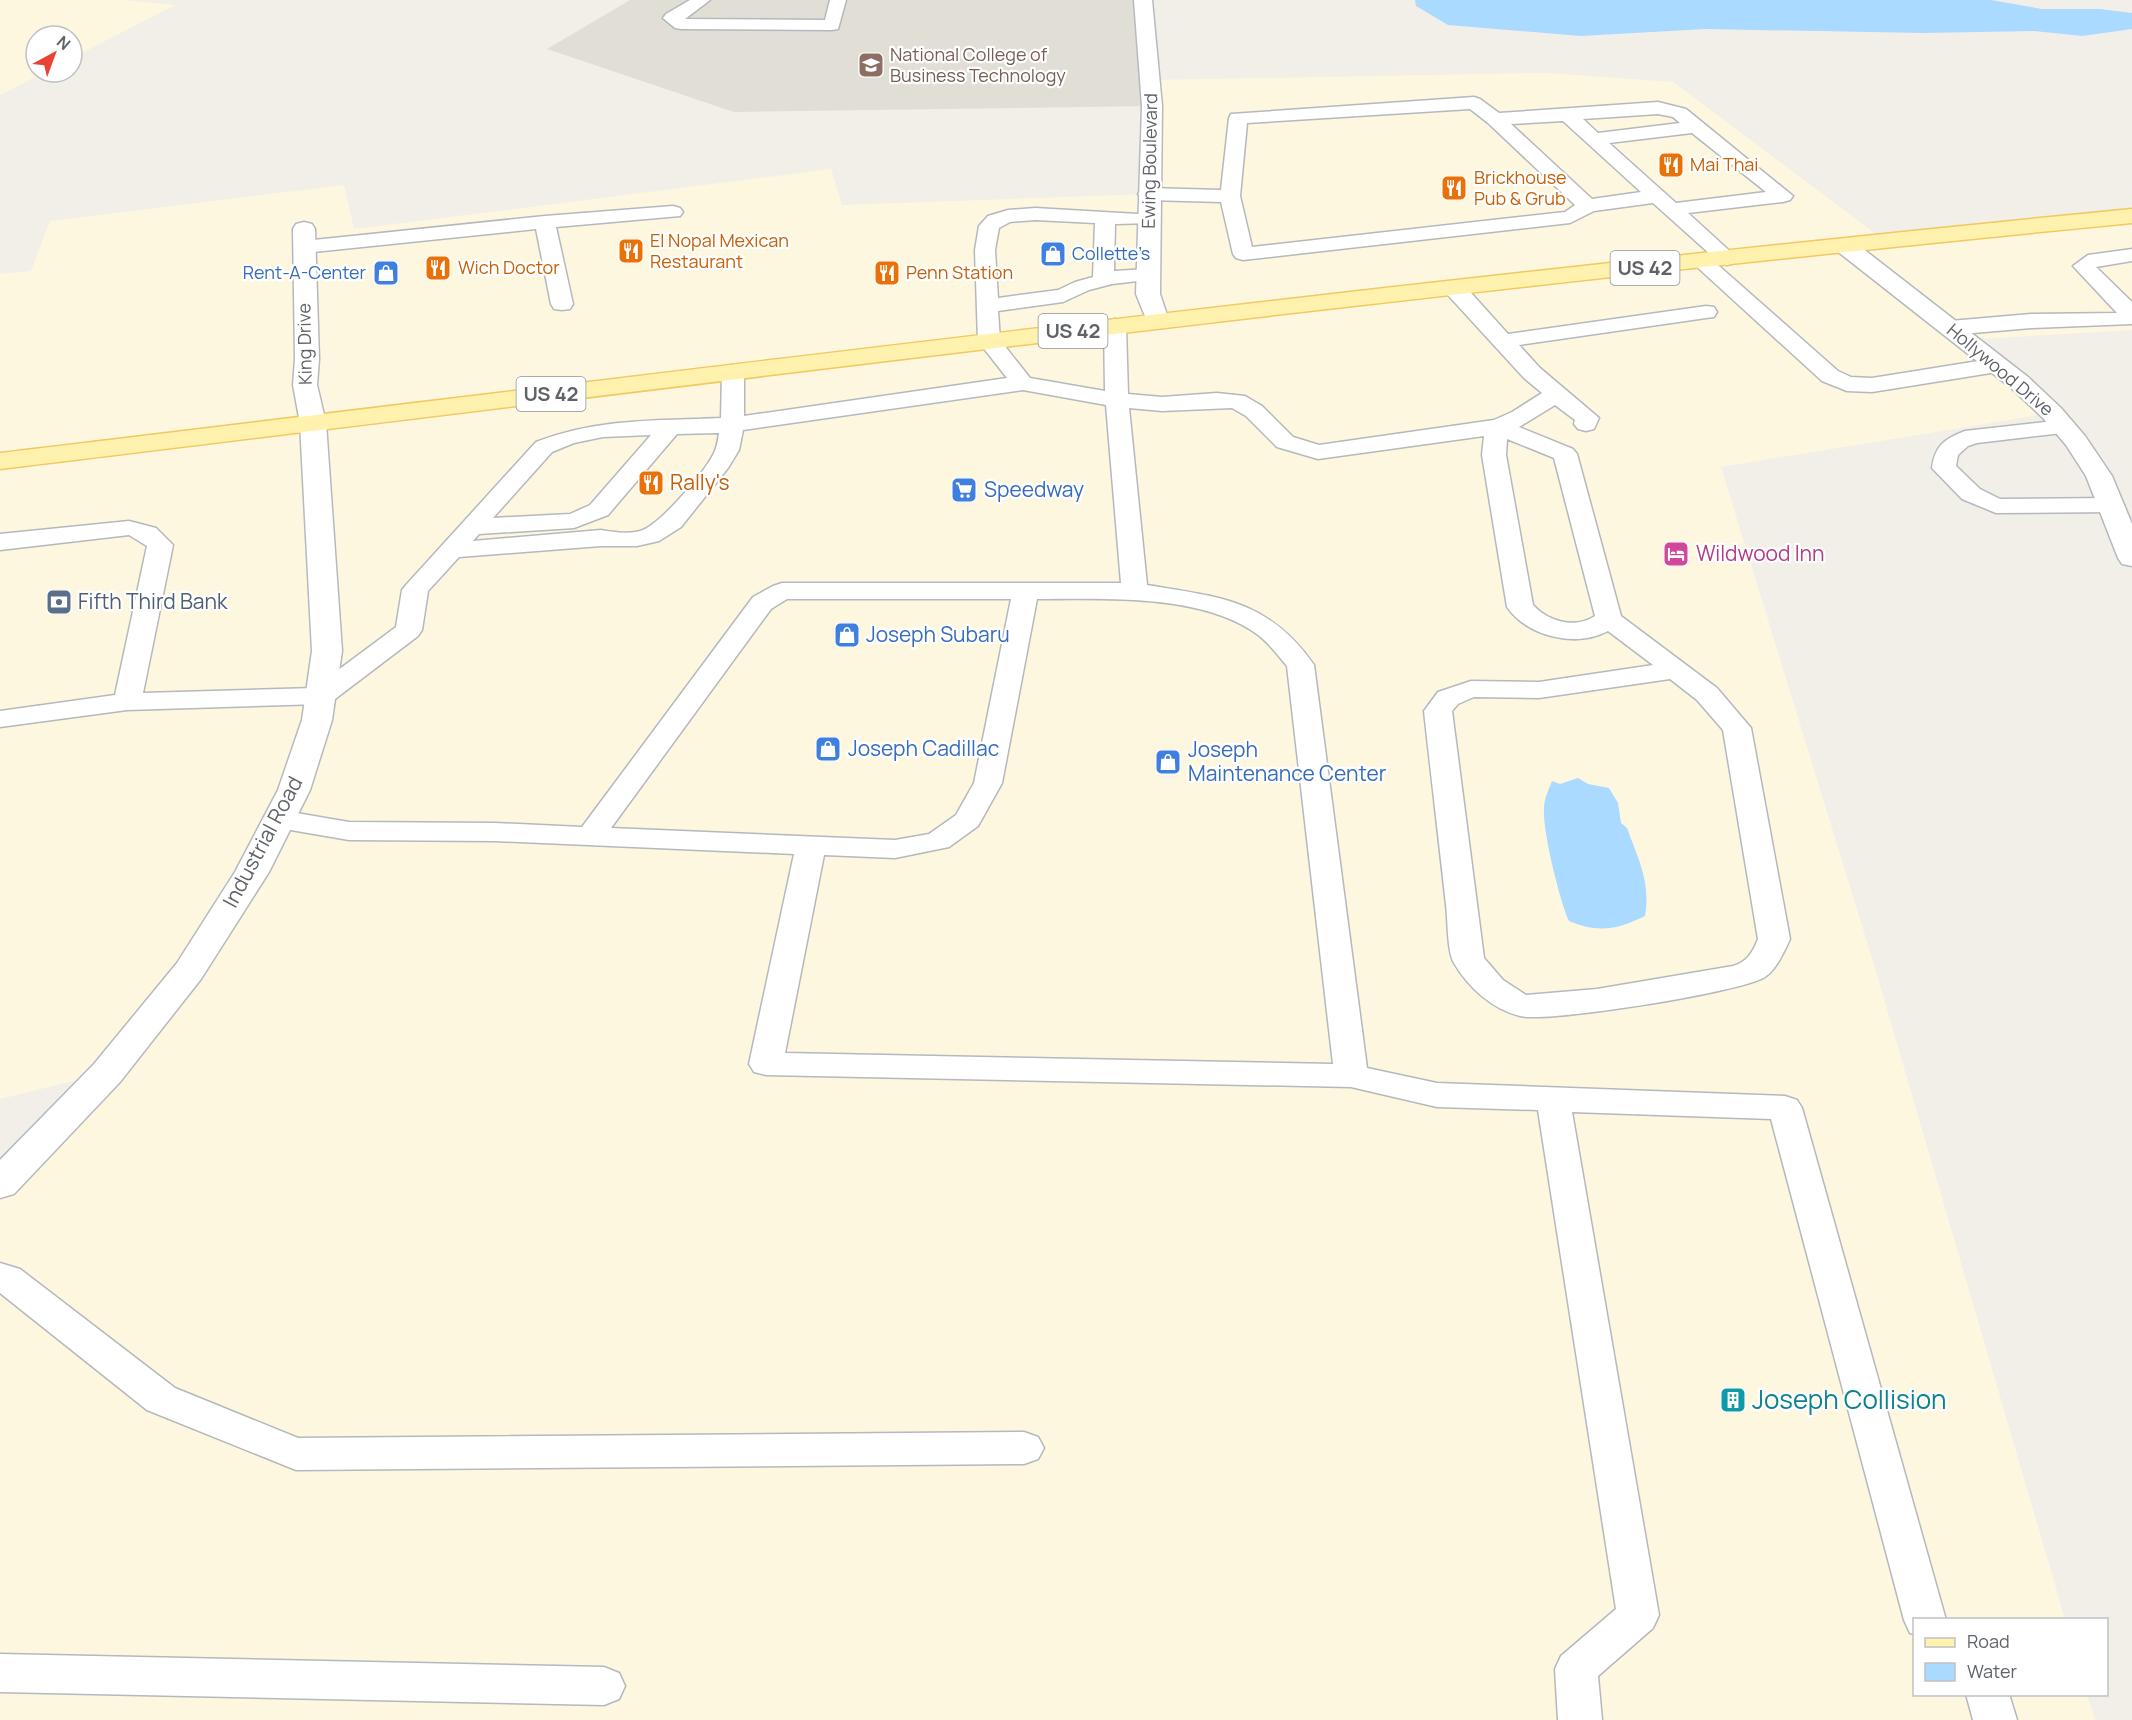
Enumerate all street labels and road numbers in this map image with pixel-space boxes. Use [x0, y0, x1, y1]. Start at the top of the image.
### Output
street label: Ewing Boulevard [1136, 93, 1162, 229]
road number: US 42 [1610, 251, 1680, 285]
street label: King Drive [291, 303, 317, 385]
road number: US 42 [1038, 314, 1108, 348]
street label: Hollywood Drive [1942, 318, 2059, 421]
road number: US 42 [516, 377, 586, 411]
street label: Industrial Road [216, 771, 308, 912]

